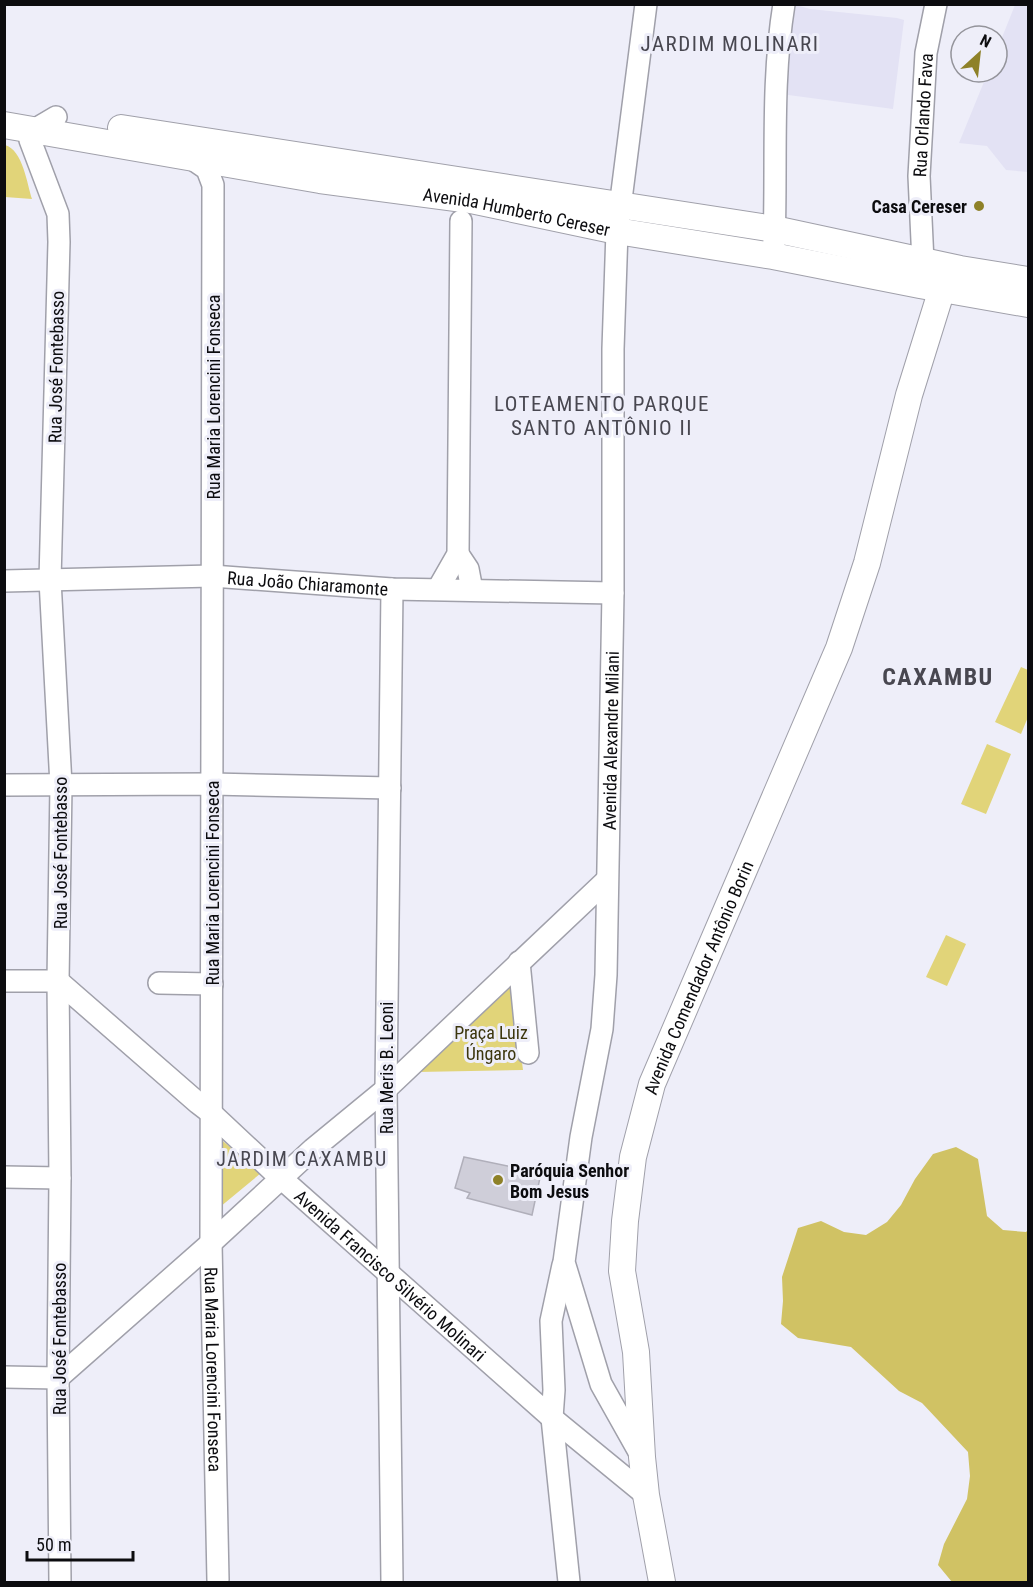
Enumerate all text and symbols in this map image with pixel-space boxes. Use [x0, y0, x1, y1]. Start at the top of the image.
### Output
north arrow [949, 24, 1009, 84]
text: N [977, 30, 994, 52]
district label: JARDIM MOLINARI [640, 32, 820, 56]
street label: Rua Orlando Fava [908, 53, 936, 178]
street label: Avenida Humberto Cereser [422, 183, 613, 240]
place label: Casa Cereser [871, 196, 967, 217]
marker: Casa Cereser [972, 199, 986, 213]
street label: Rua José Fontebasso [44, 291, 68, 443]
street label: Rua Maria Lorencini Fonseca [203, 295, 224, 499]
district label: LOTEAMENTO PARQUE SANTO ANTÔNIO II [494, 392, 710, 440]
street label: Rua João Chiaramonte [227, 567, 389, 599]
street label: Avenida Alexandre Milani [598, 651, 622, 830]
district label: CAXAMBU [882, 663, 994, 691]
street label: Rua José Fontebasso [50, 777, 71, 929]
street label: Rua Maria Lorencini Fonseca [202, 781, 223, 985]
street label: Avenida Comendador Antônio Borin [639, 857, 757, 1097]
street label: Rua Meris B. Leoni [376, 1002, 397, 1134]
park label: Praça Luiz Úngaro [454, 1022, 528, 1064]
district label: JARDIM CAXAMBU [216, 1147, 388, 1171]
place label: Paróquia Senhor Bom Jesus [510, 1160, 629, 1202]
marker: Paróquia Senhor Bom Jesus [491, 1173, 505, 1187]
street label: Avenida Francisco Silvério Molinari [291, 1185, 490, 1365]
street label: Rua José Fontebasso [49, 1263, 70, 1415]
street label: Rua Maria Lorencini Fonseca [201, 1267, 226, 1472]
scale bar [27, 1524, 134, 1562]
text: 50 m [36, 1534, 71, 1555]

